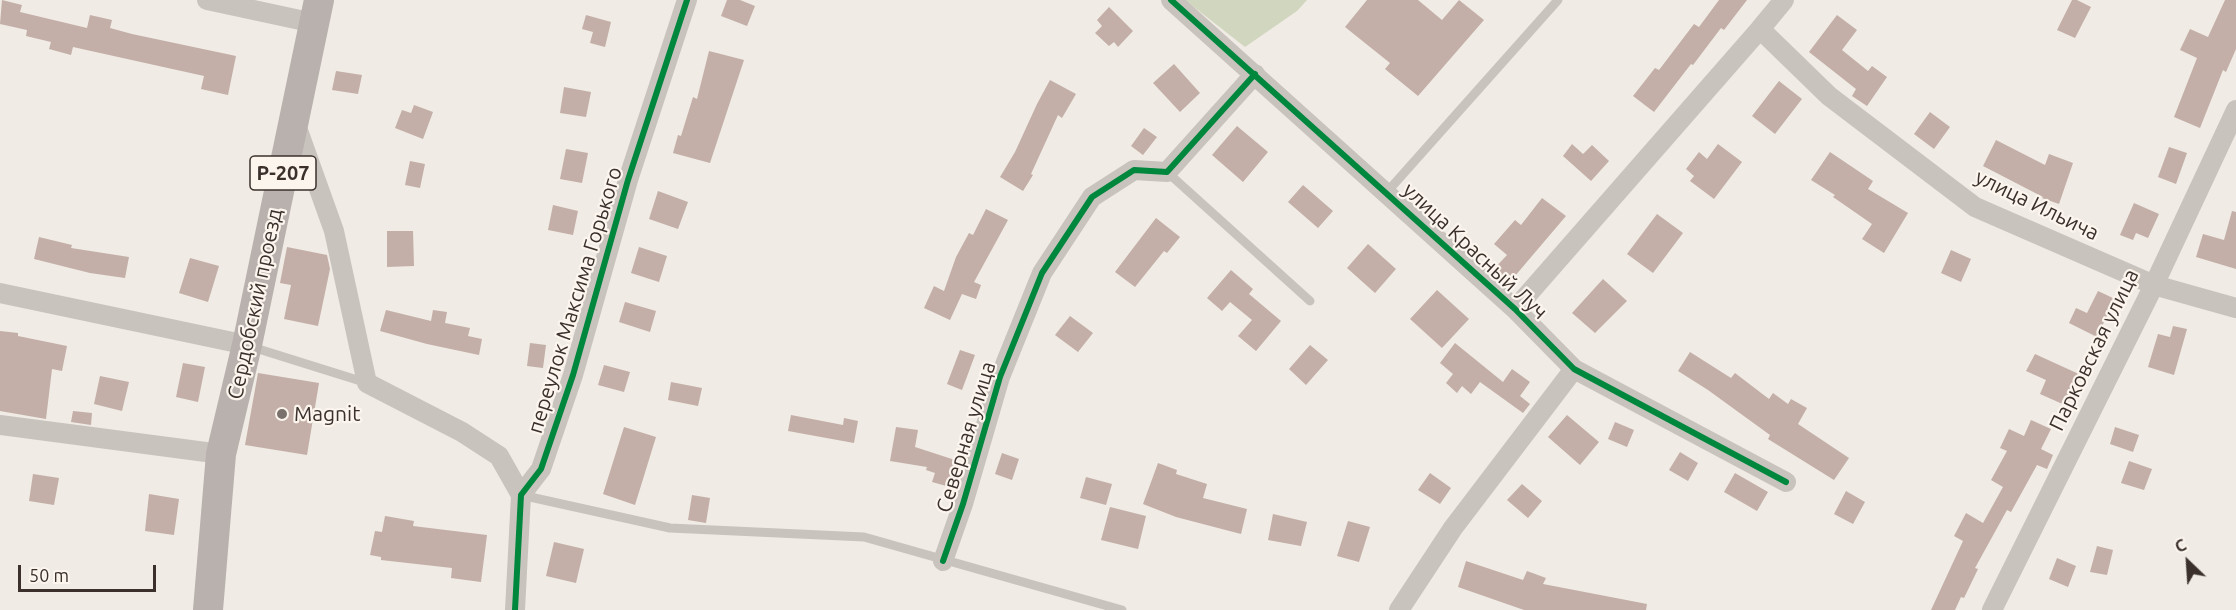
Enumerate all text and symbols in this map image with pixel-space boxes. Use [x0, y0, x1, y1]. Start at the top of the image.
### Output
road number: Р-207 [250, 156, 316, 190]
street label: переулок Максима Горького [522, 164, 628, 436]
street label: улица Ильича [1971, 164, 2103, 246]
street label: улица Красный Луч [1397, 177, 1553, 325]
street label: Сердобский проезд [222, 206, 288, 402]
street label: Парковская улица [2044, 265, 2144, 435]
street label: Северная улица [931, 358, 1001, 516]
place label: Magnit [294, 401, 360, 427]
marker: Magnit [275, 407, 289, 421]
north arrow [2158, 532, 2218, 592]
text: С [2172, 535, 2189, 556]
scale bar [21, 553, 159, 591]
text: 50 m [29, 565, 69, 585]

